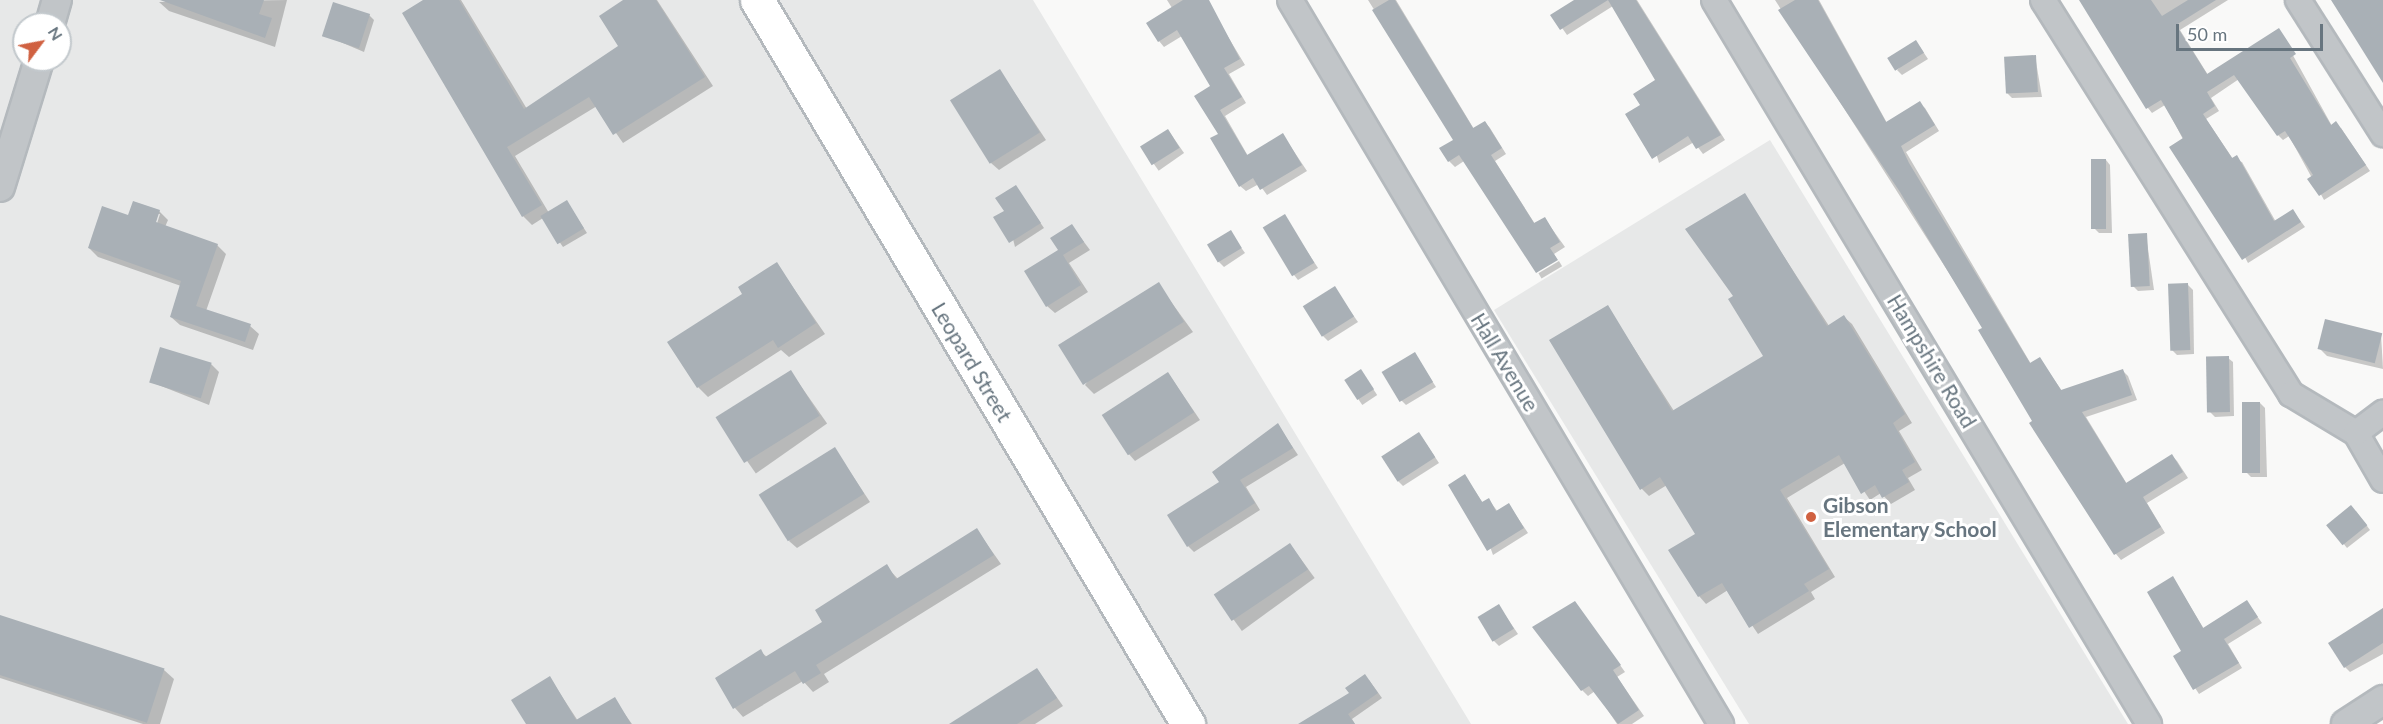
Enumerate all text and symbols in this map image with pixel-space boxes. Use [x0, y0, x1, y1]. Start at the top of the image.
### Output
north arrow [12, 12, 72, 72]
scale bar [2179, 12, 2326, 50]
text: N [45, 23, 67, 44]
text: 50 m [2187, 23, 2227, 45]
street label: Hampshire Road [1882, 290, 1982, 432]
street label: Leopard Street [926, 298, 1018, 426]
street label: Hall Avenue [1466, 308, 1544, 416]
place label: Gibson Elementary School [1823, 492, 1997, 542]
marker: Gibson Elementary School [1804, 510, 1818, 524]

